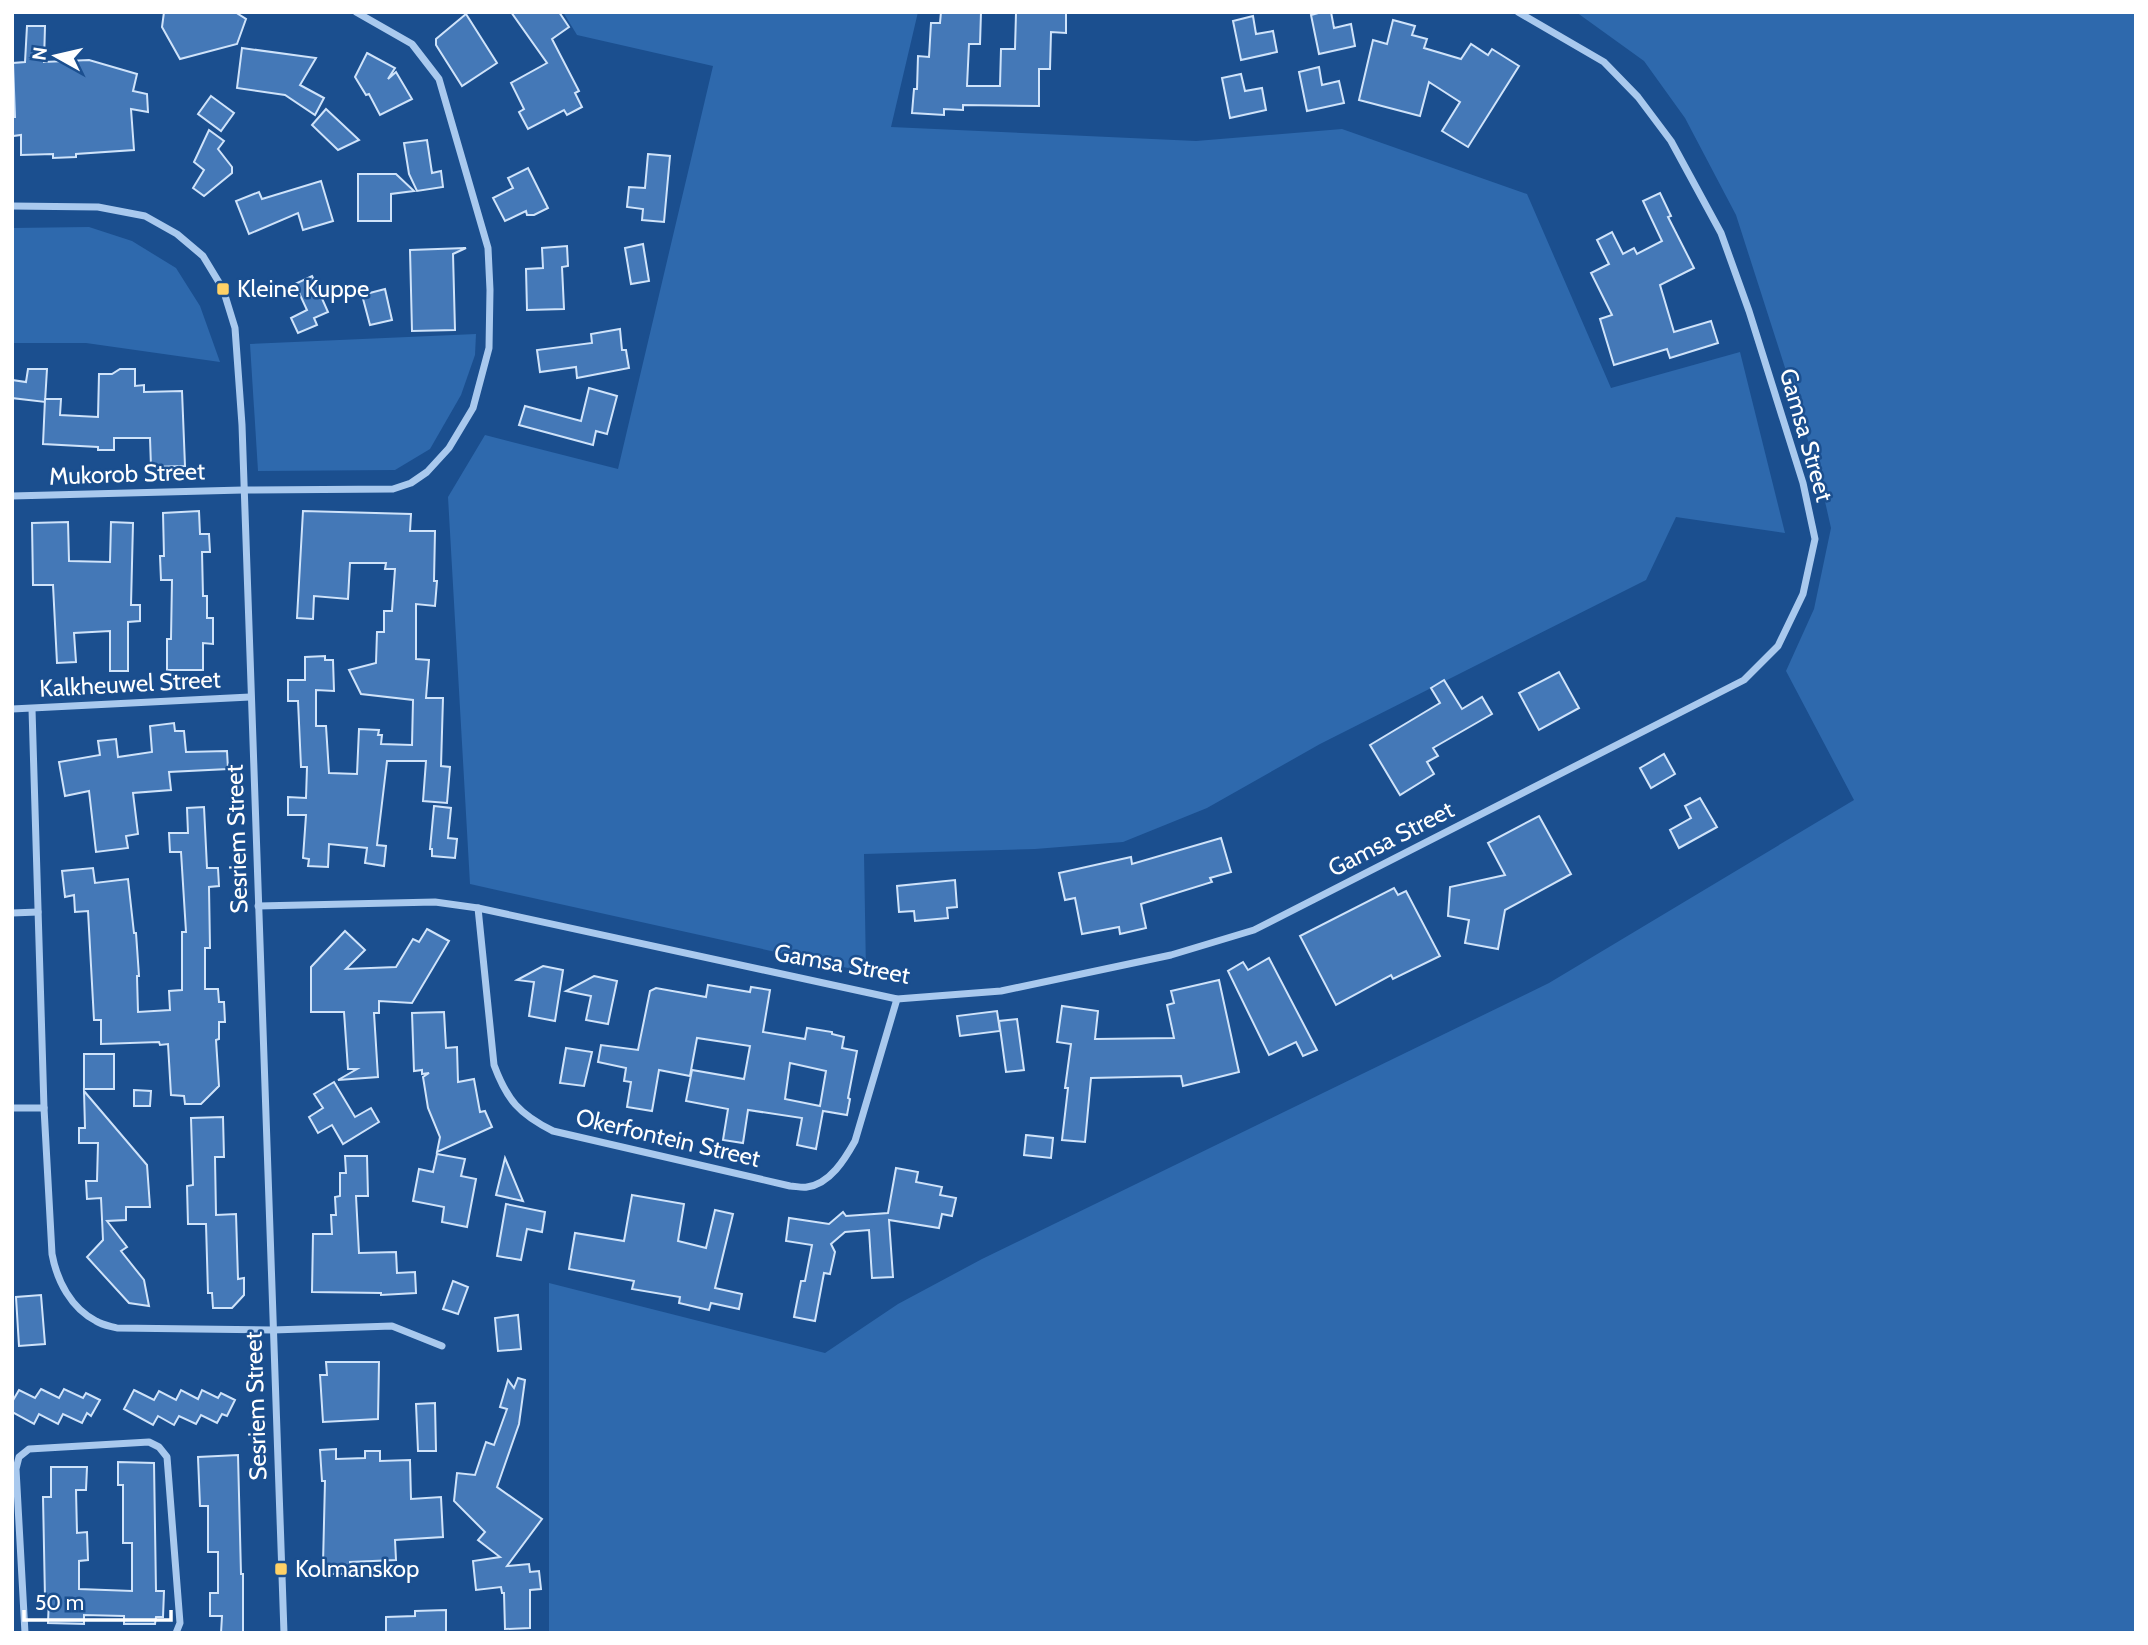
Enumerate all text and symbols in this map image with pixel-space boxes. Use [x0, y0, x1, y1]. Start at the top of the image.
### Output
north arrow [21, 21, 91, 91]
text: N [27, 45, 52, 62]
place label: Kleine Kuppe [237, 274, 369, 303]
marker: Kleine Kuppe [215, 281, 231, 297]
street label: Gamsa Street [1774, 365, 1839, 505]
street label: Mukorob Street [48, 456, 205, 491]
street label: Kalkheuwel Street [38, 664, 221, 703]
street label: Sesriem Street [219, 764, 254, 914]
street label: Gamsa Street [1323, 794, 1458, 883]
street label: Gamsa Street [772, 937, 912, 990]
street label: Okerfontein Street [573, 1102, 763, 1173]
street label: Sesriem Street [238, 1331, 273, 1481]
place label: Kolmanskop [295, 1554, 419, 1583]
marker: Kolmanskop [273, 1561, 289, 1577]
scale bar [24, 1578, 172, 1622]
text: 50 m [35, 1590, 84, 1615]

